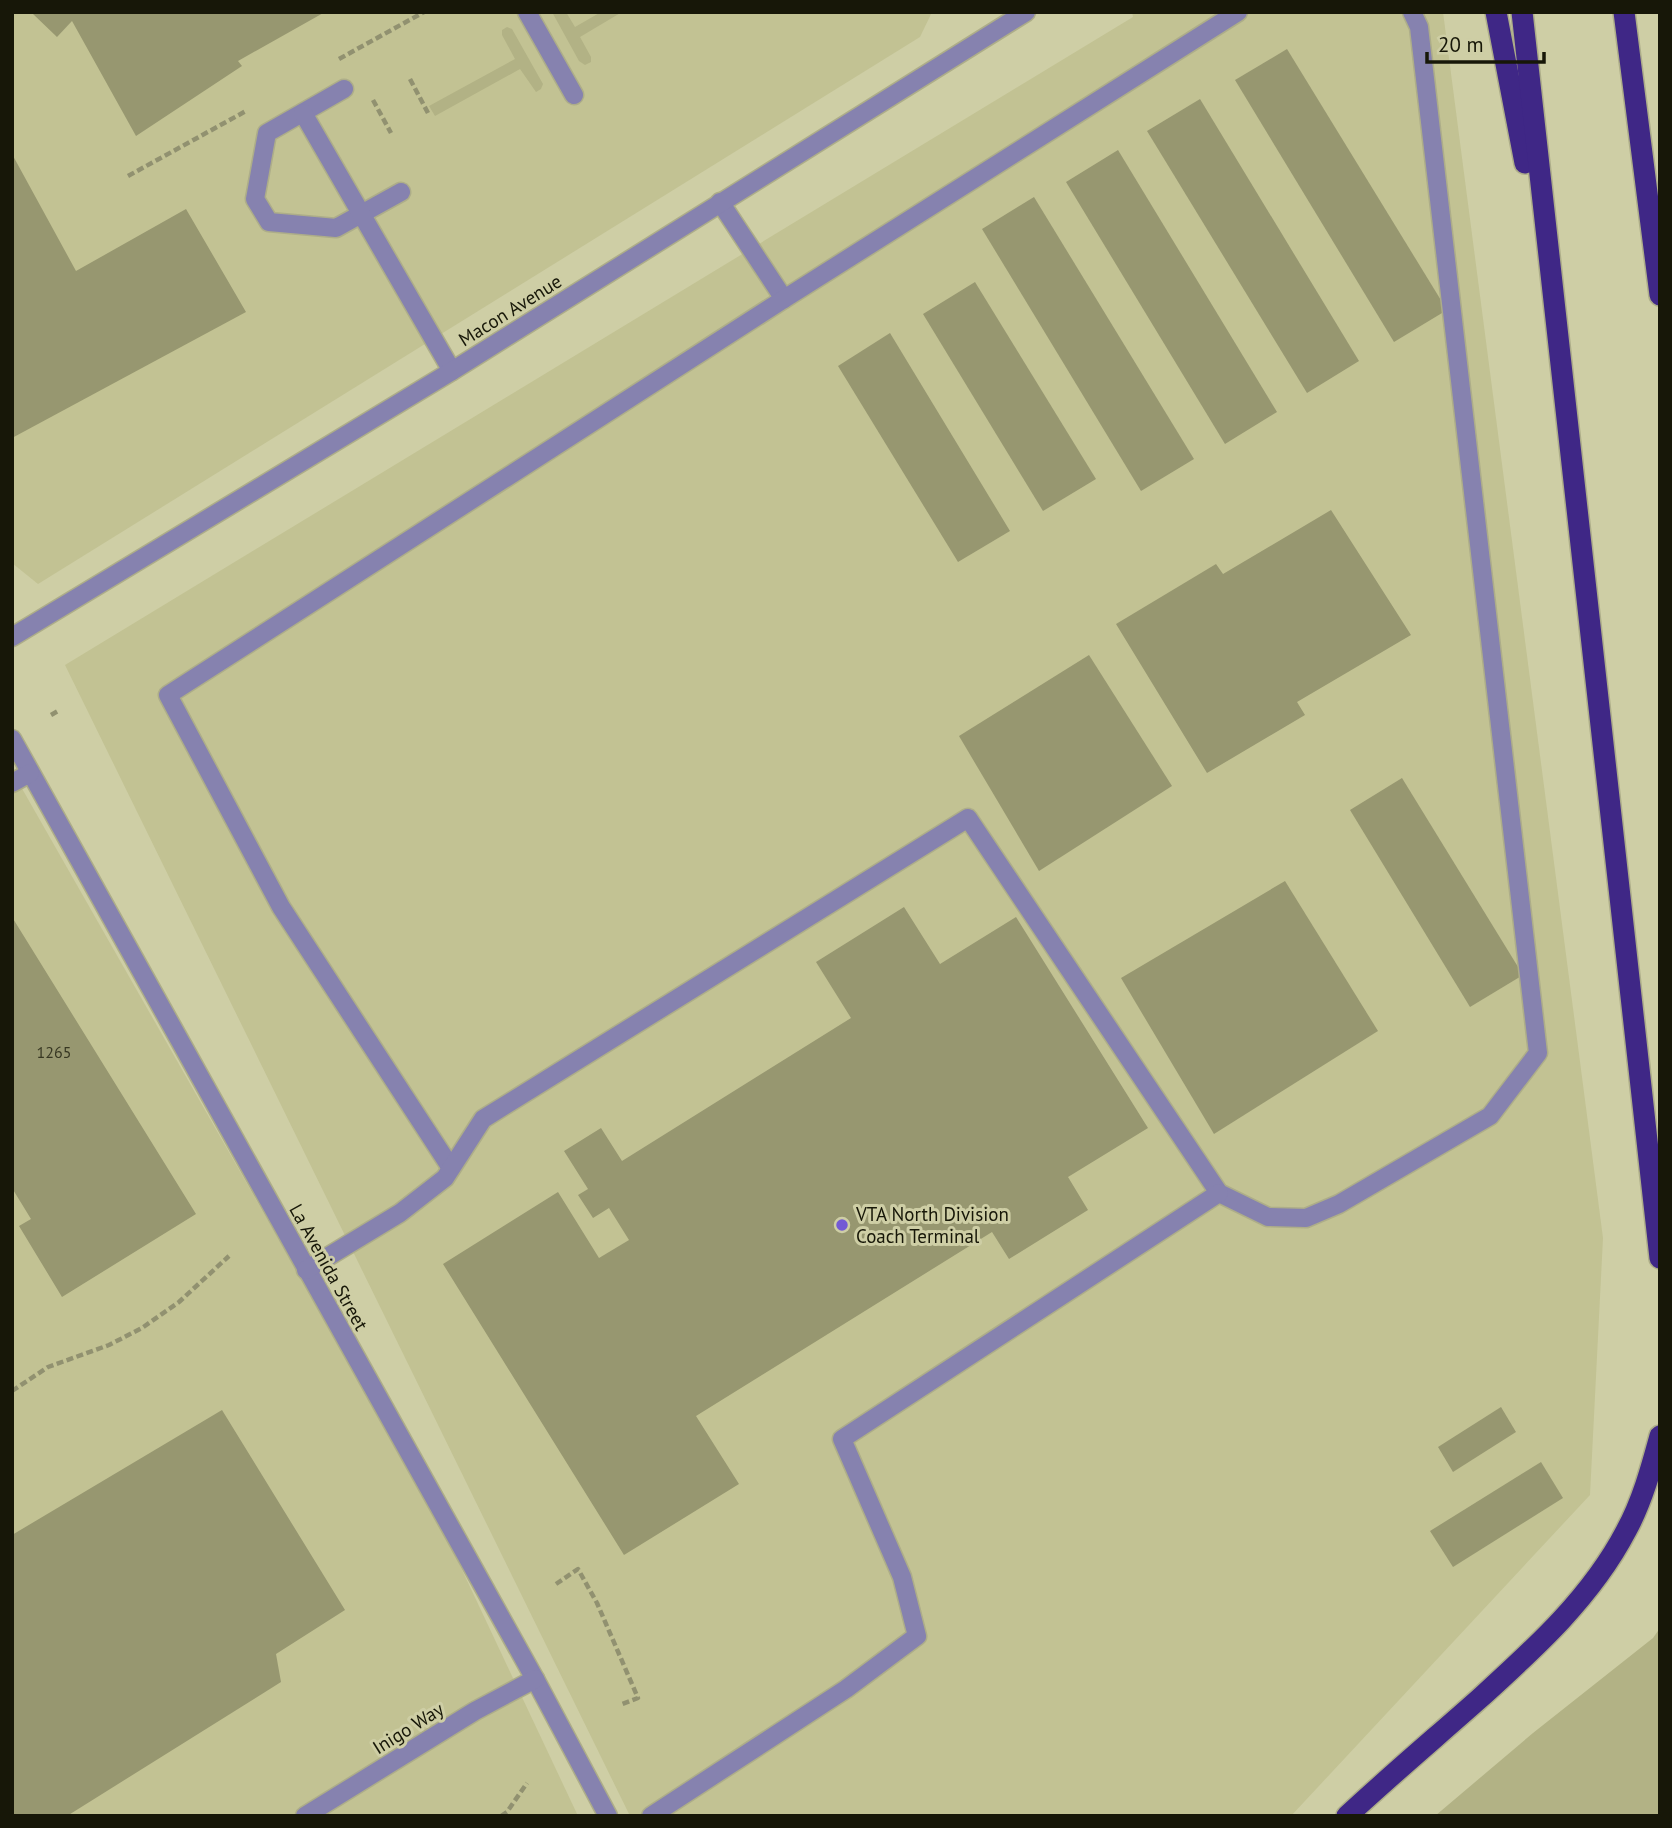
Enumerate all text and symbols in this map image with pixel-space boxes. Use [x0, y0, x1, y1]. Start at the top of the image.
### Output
scale bar [1427, 21, 1544, 65]
text: 20 m [1438, 31, 1484, 58]
street label: Macon Avenue [454, 269, 566, 351]
house number: 1265 [37, 1042, 71, 1062]
street label: La Avenida Street [284, 1199, 374, 1335]
place label: VTA North Division Coach Terminal [855, 1202, 1009, 1248]
marker: VTA North Division Coach Terminal [834, 1217, 850, 1233]
street label: Inigo Way [368, 1697, 448, 1759]

